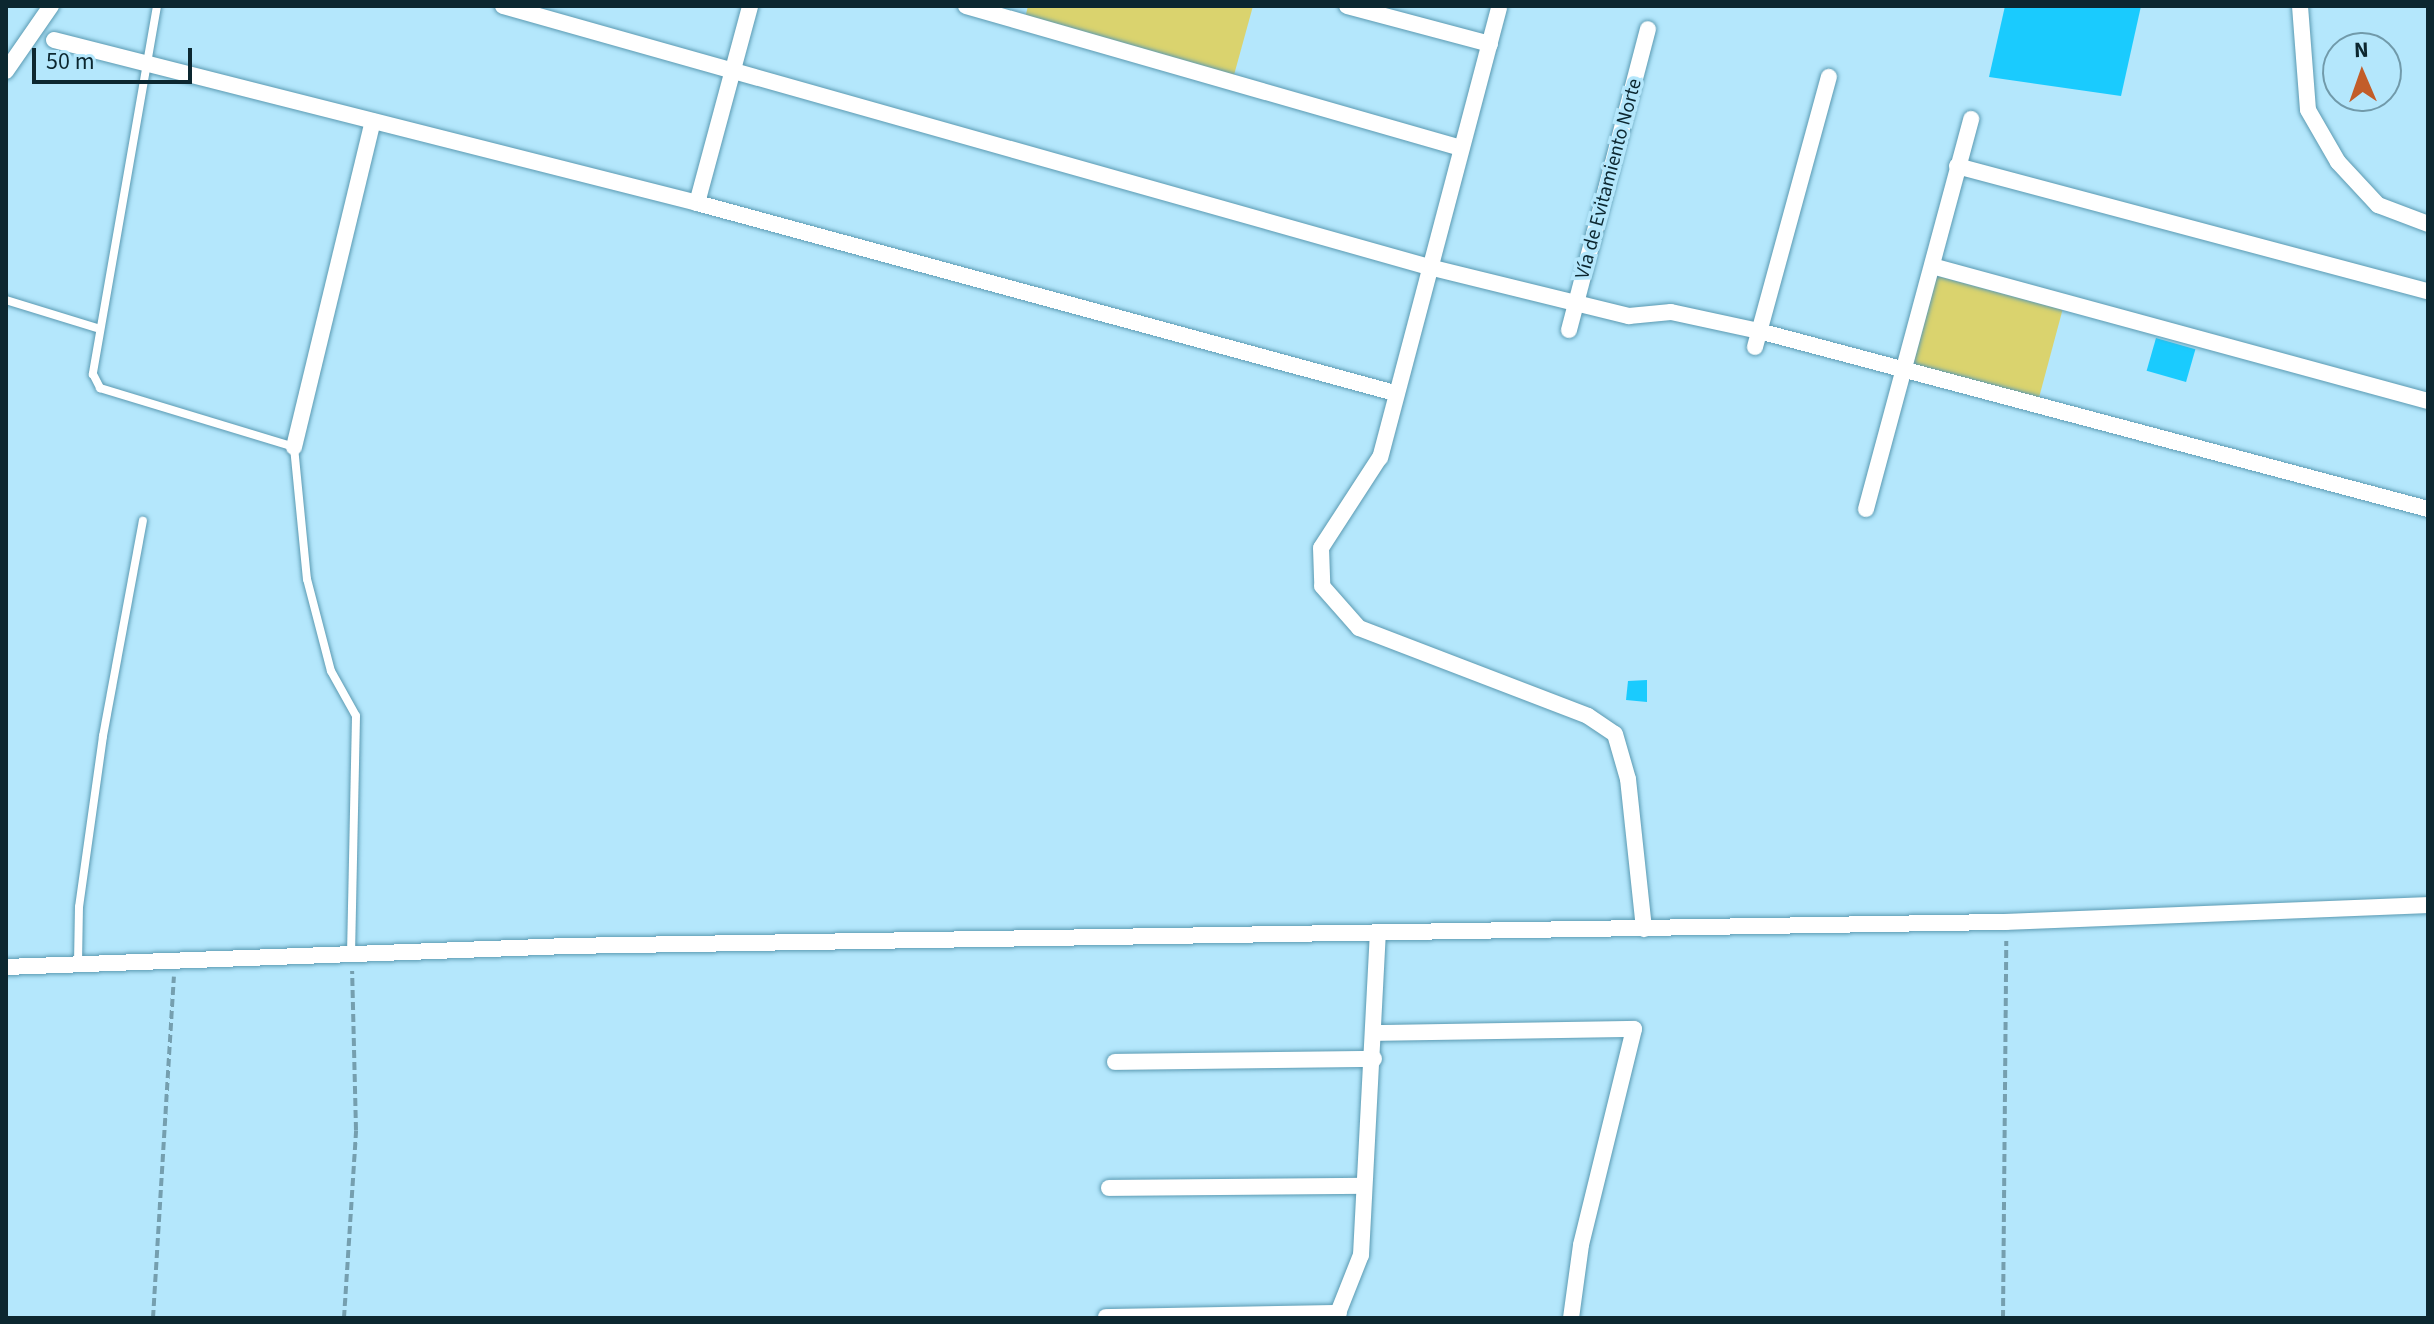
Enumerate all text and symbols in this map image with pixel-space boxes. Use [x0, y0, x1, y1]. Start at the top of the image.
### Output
scale bar [36, 32, 196, 82]
north arrow [2322, 32, 2402, 112]
text: N [2353, 34, 2369, 66]
text: 50 m [46, 44, 95, 79]
street label: Vía de Evitamiento Norte [1571, 76, 1647, 282]

